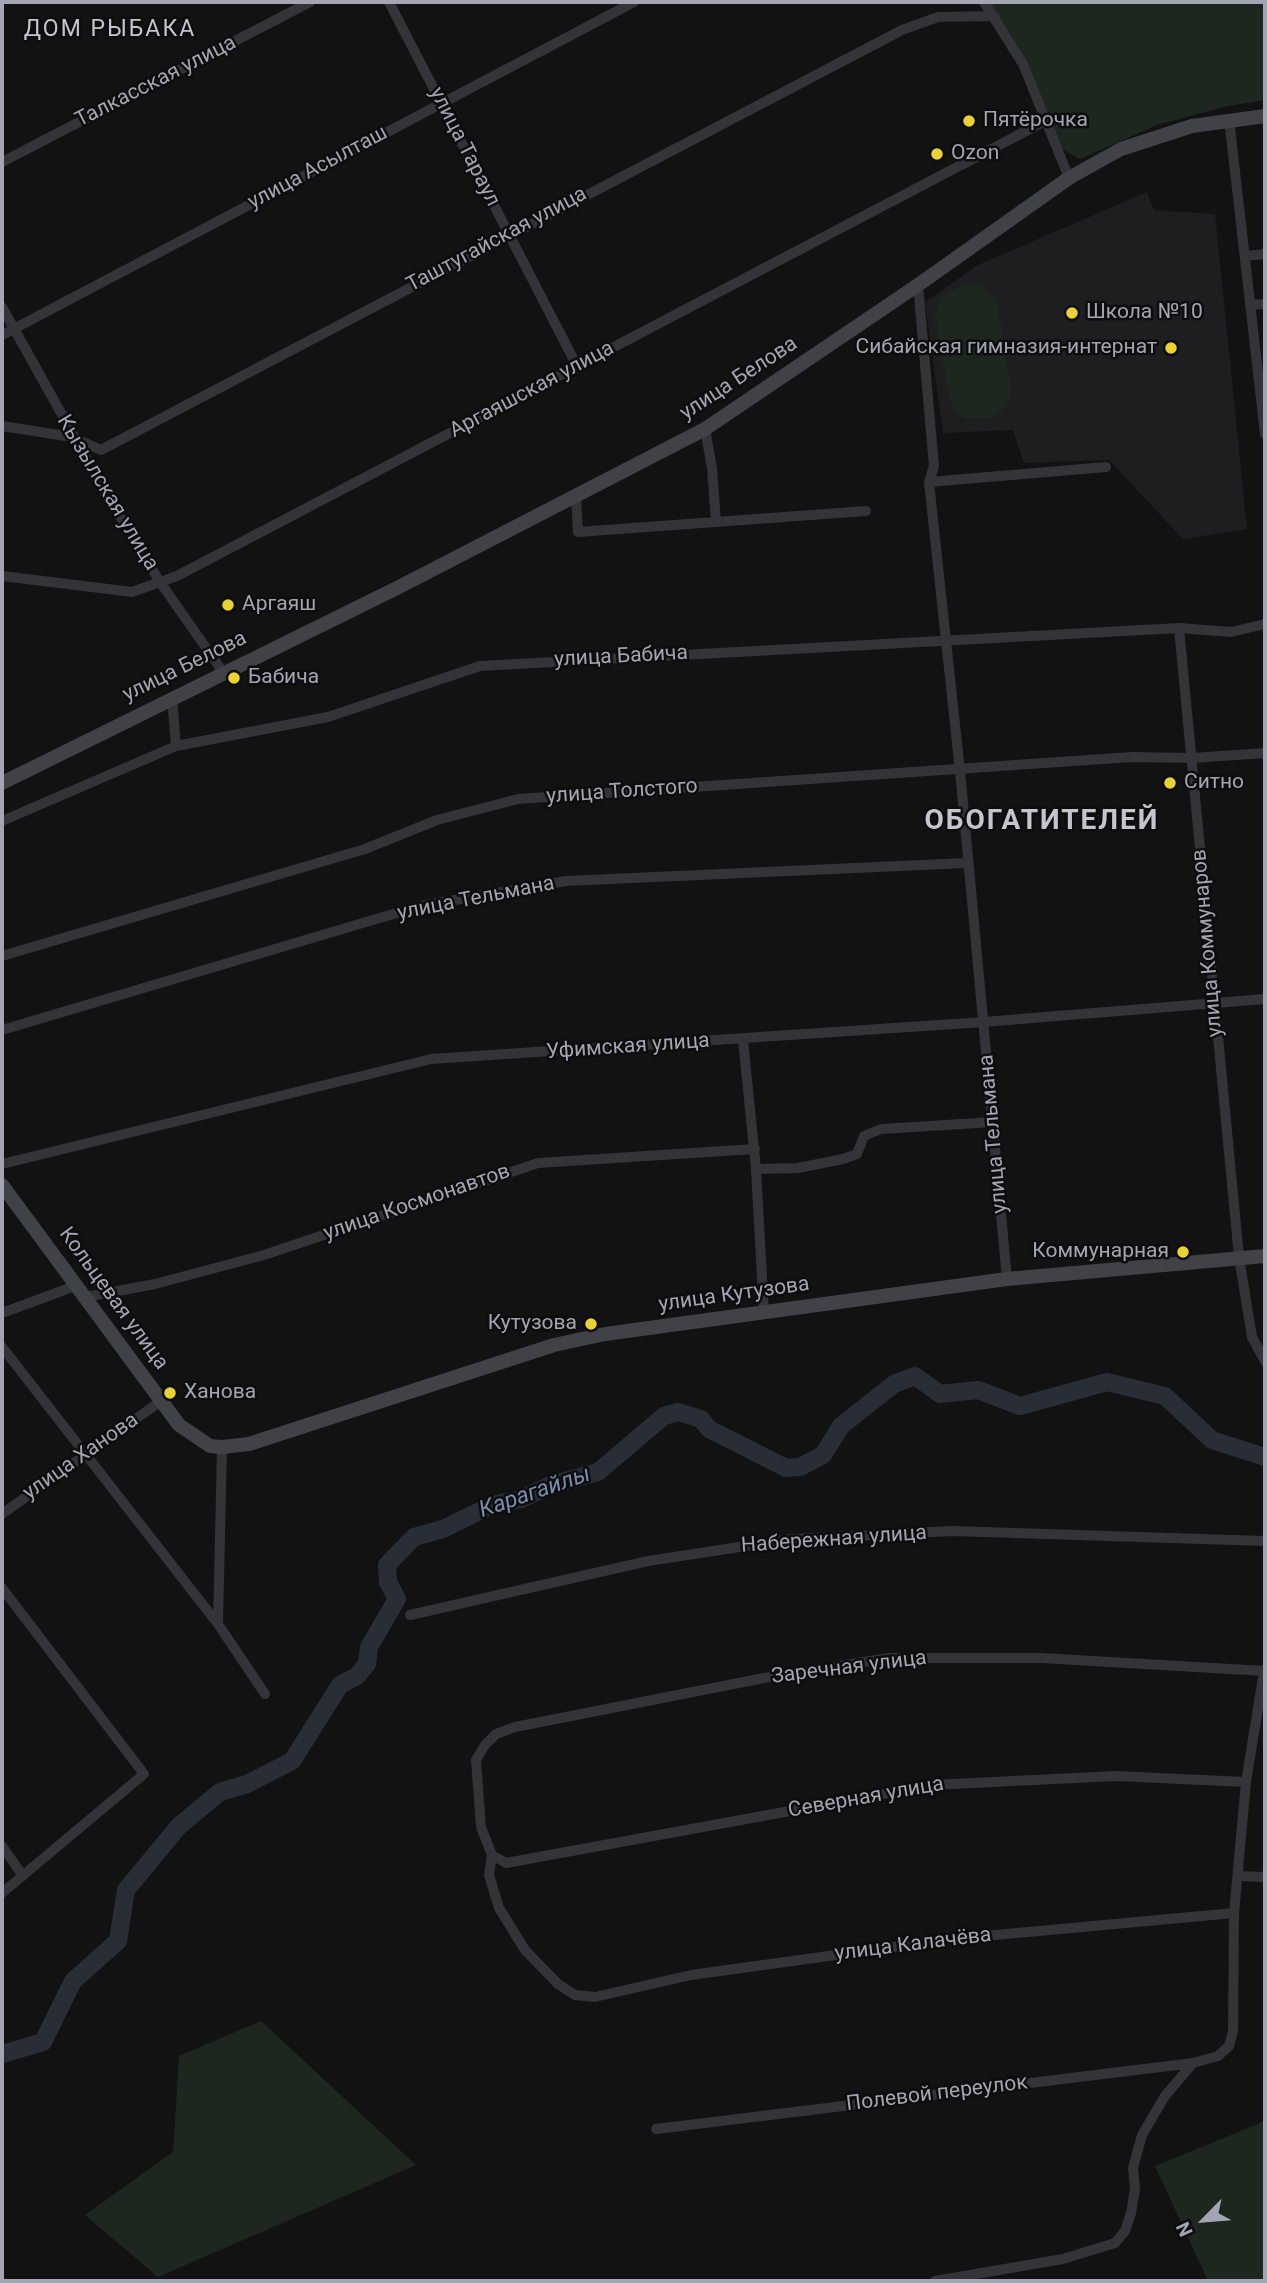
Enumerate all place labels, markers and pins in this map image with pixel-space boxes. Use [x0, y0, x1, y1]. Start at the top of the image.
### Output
place label: Пятёрочка [983, 108, 1088, 134]
marker: Пятёрочка [961, 113, 977, 129]
place label: Ozon [951, 141, 999, 167]
marker: Ozon [929, 146, 945, 162]
place label: Школа №10 [1086, 300, 1203, 326]
marker: Школа №10 [1064, 305, 1080, 321]
place label: Сибайская гимназия-интернат [855, 335, 1157, 361]
marker: Сибайская гимназия-интернат [1163, 340, 1179, 356]
place label: Аргаяш [242, 592, 316, 618]
marker: Аргаяш [220, 597, 236, 613]
place label: Бабича [248, 665, 319, 691]
marker: Бабича [226, 670, 242, 686]
place label: Ситно [1184, 770, 1244, 796]
marker: Ситно [1162, 775, 1178, 791]
place label: Коммунарная [1032, 1239, 1169, 1265]
marker: Коммунарная [1175, 1244, 1191, 1260]
place label: Кутузова [488, 1311, 577, 1337]
marker: Кутузова [583, 1316, 599, 1332]
place label: Ханова [184, 1380, 256, 1406]
marker: Ханова [162, 1385, 178, 1401]

